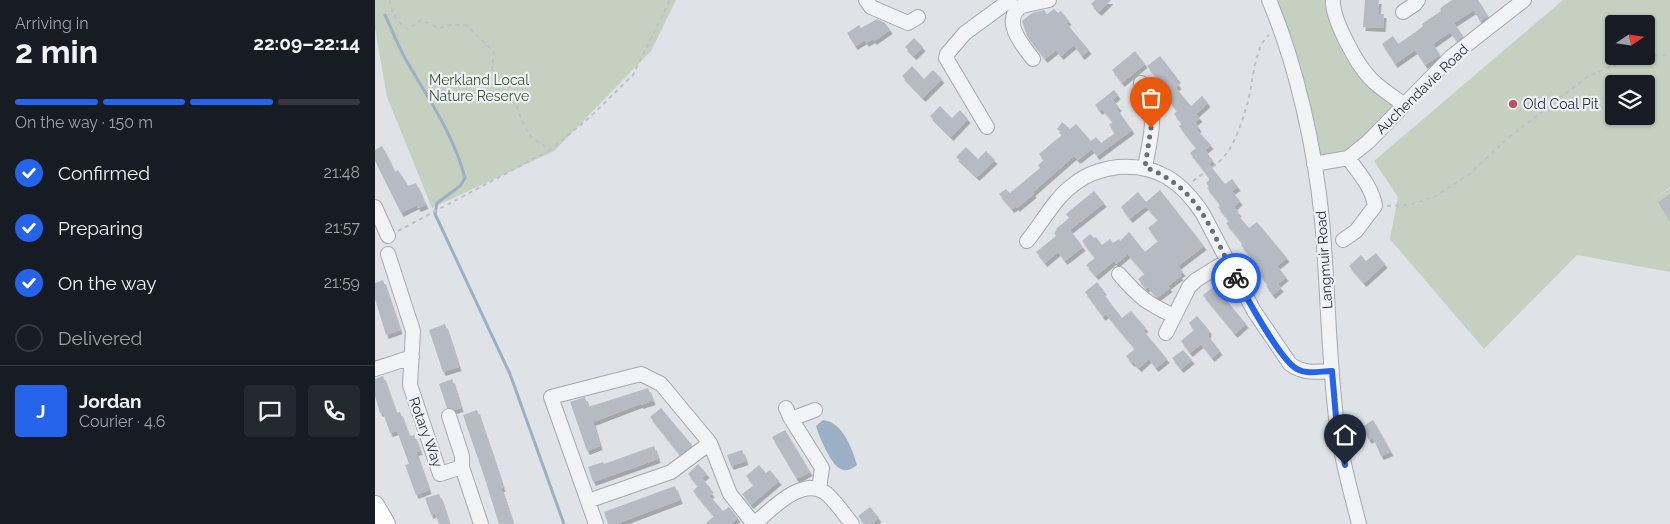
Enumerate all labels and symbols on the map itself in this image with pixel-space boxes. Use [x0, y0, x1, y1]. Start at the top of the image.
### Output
north arrow [1605, 15, 1655, 65]
street label: Auchendavie Road [1373, 41, 1471, 137]
park label: Merkland Local Nature Reserve [429, 72, 529, 104]
pin [1130, 77, 1172, 128]
place label: Old Coal Pit [1523, 96, 1599, 112]
marker: Old Coal Pit [1507, 98, 1519, 110]
street label: Langmuir Road [1313, 210, 1335, 310]
courier [1211, 253, 1261, 303]
street label: Rotary Way [406, 395, 446, 470]
pin [1324, 414, 1366, 465]

